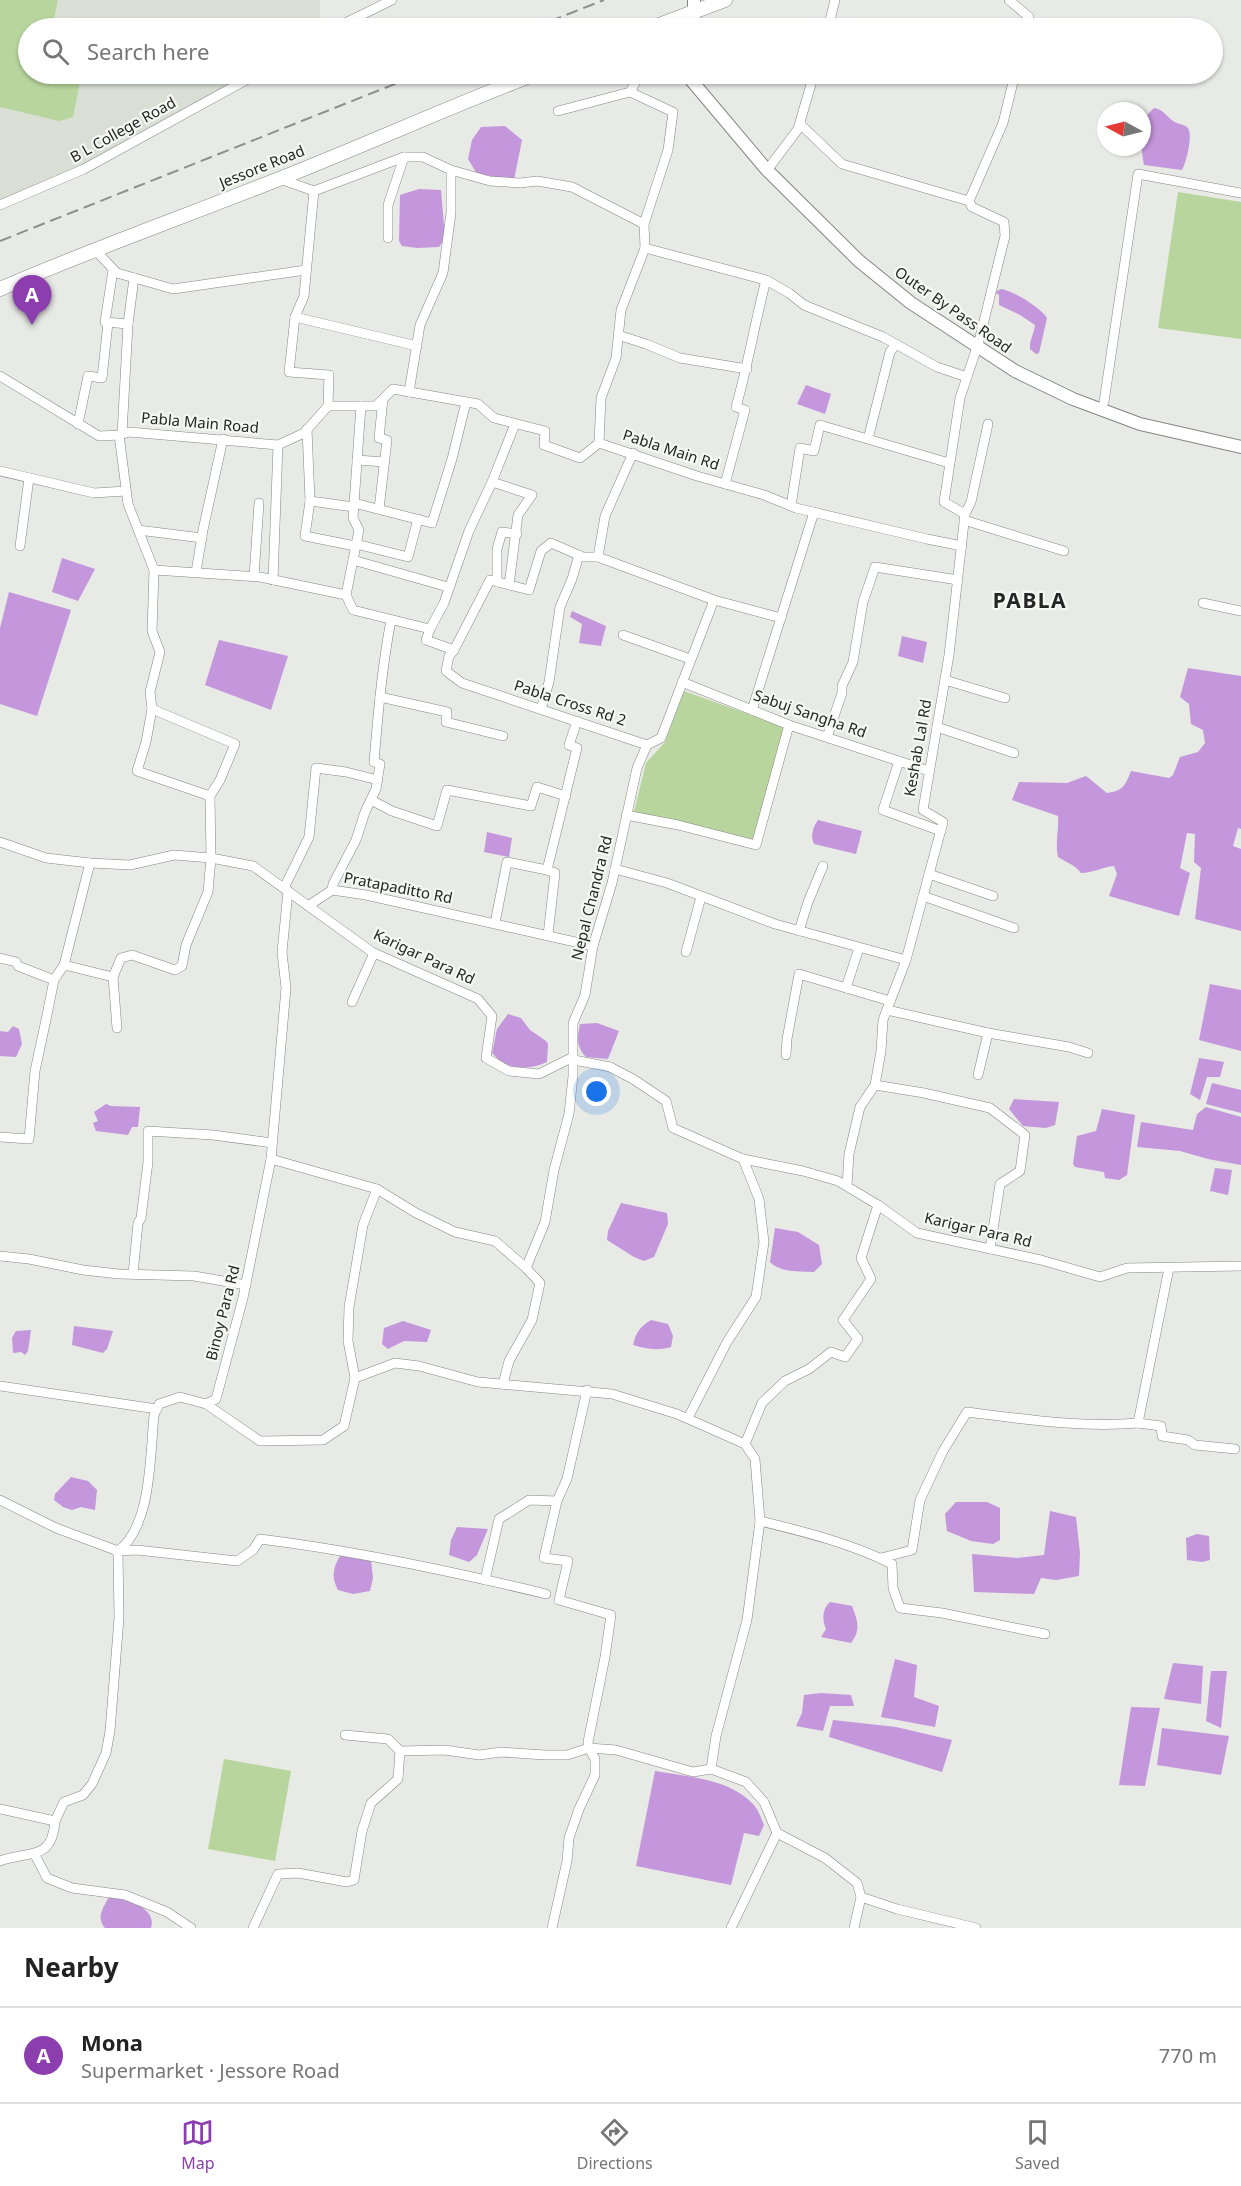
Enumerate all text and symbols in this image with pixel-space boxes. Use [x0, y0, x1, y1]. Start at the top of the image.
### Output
search box [18, 18, 1223, 84]
icon: search [39, 35, 72, 68]
text: Search here [87, 36, 209, 66]
street label: B L College Road [66, 92, 179, 166]
north arrow [1097, 102, 1151, 156]
street label: Jessore Road [214, 140, 307, 193]
street label: Outer By Pass Road [891, 261, 1016, 357]
pin: A [12, 276, 51, 325]
street label: Pabla Main Road [140, 407, 260, 437]
street label: Pabla Main Rd [620, 424, 722, 474]
district label: PABLA [993, 586, 1067, 614]
street label: Pabla Cross Rd 2 [512, 675, 629, 730]
street label: Sabuj Sangha Rd [751, 684, 869, 742]
street label: Keshab Lal Rd [899, 698, 935, 798]
street label: Nepal Chandra Rd [566, 833, 616, 962]
street label: Pratapaditto Rd [342, 867, 454, 907]
street label: Karigar Para Rd [370, 924, 478, 988]
your location [582, 1077, 611, 1106]
street label: Karigar Para Rd [922, 1207, 1034, 1251]
street label: Binoy Para Rd [201, 1263, 244, 1362]
text: Nearby [24, 1949, 119, 1985]
text: Mona [81, 2027, 143, 2057]
text: A [37, 2042, 50, 2069]
text: 770 m [1159, 2042, 1217, 2069]
text: Supermarket · Jessore Road [81, 2057, 340, 2084]
tab: Map [181, 2116, 214, 2174]
tab: Directions [577, 2116, 653, 2174]
tab: Saved [1015, 2116, 1060, 2174]

